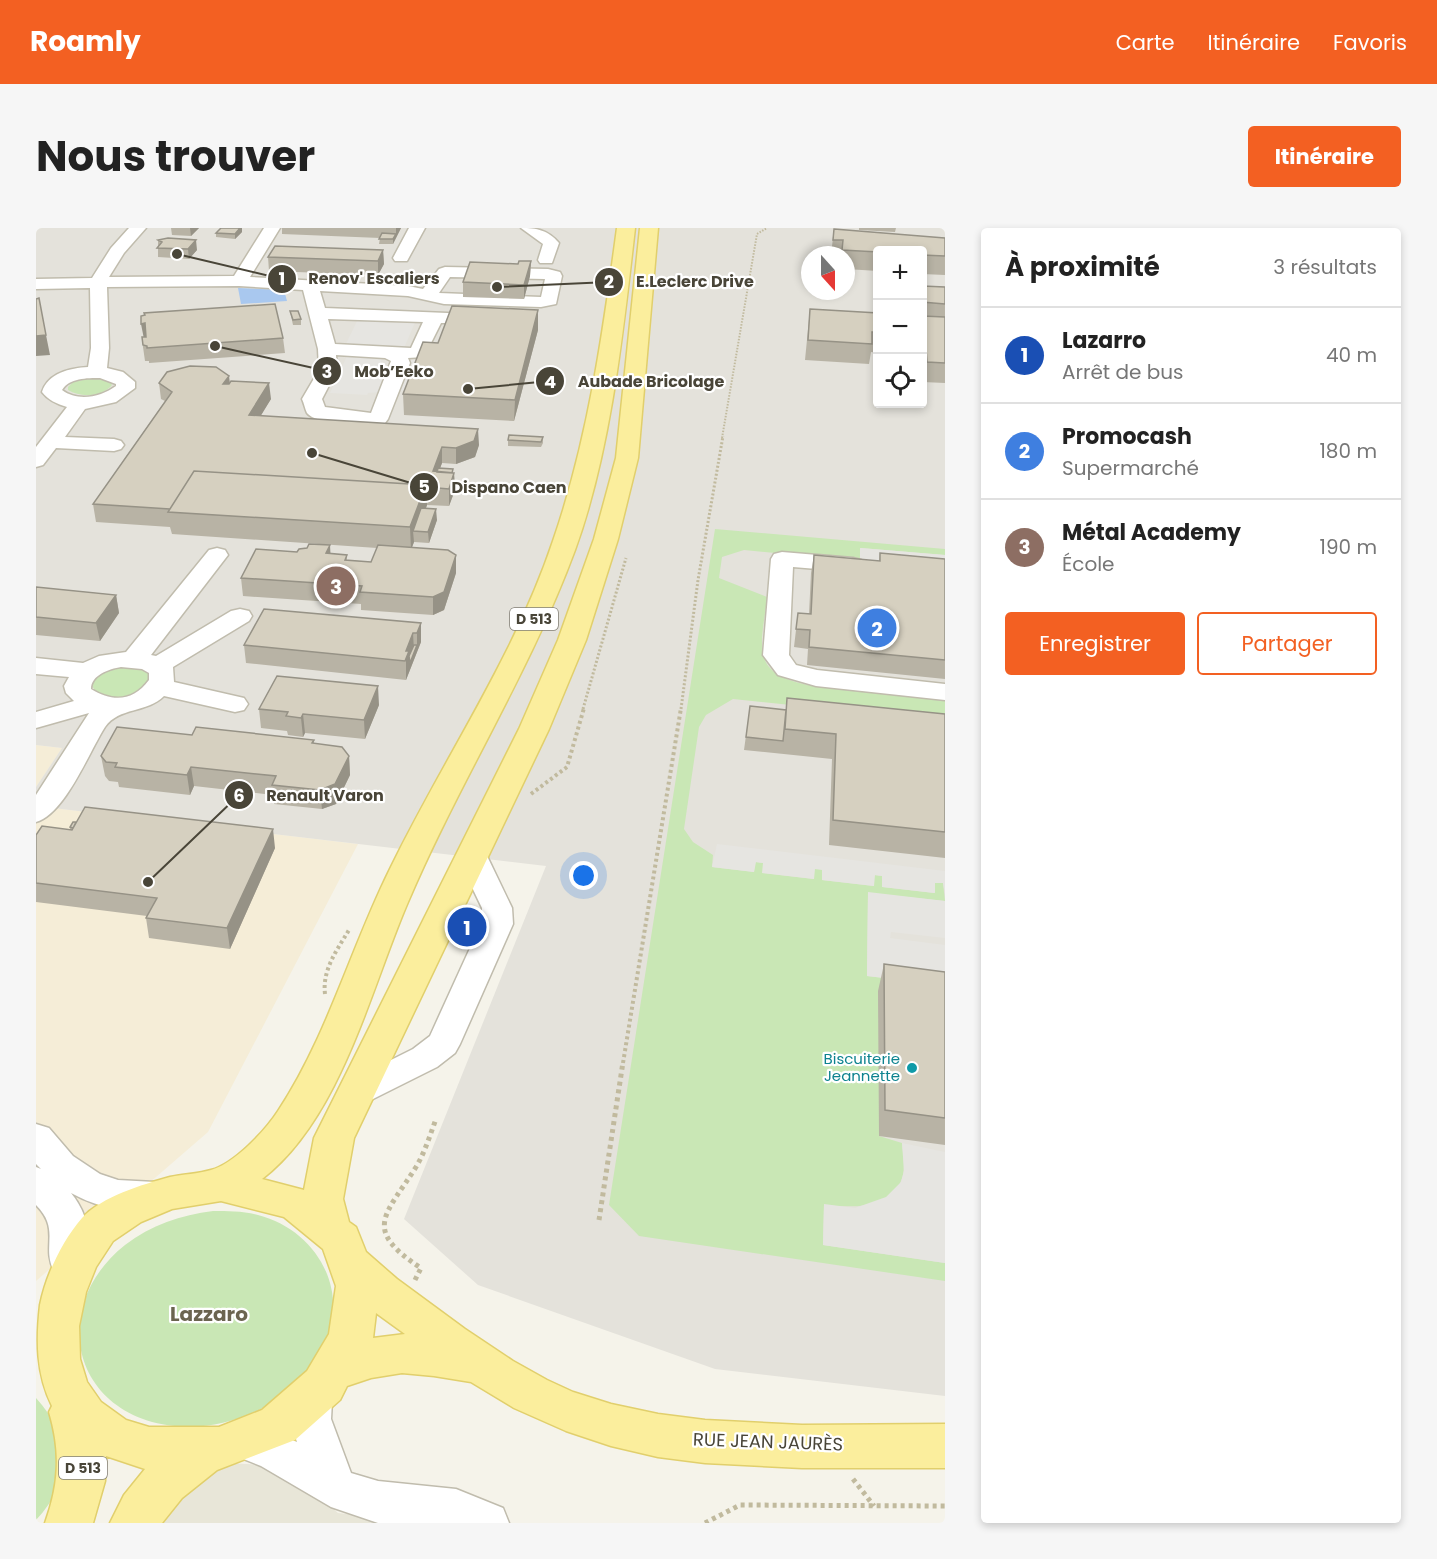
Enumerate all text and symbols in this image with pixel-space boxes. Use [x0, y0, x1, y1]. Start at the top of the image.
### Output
text: Roamly [30, 22, 141, 61]
text: Carte [1116, 28, 1175, 57]
text: Itinéraire [1208, 28, 1300, 57]
text: Favoris [1333, 28, 1407, 57]
button: Itinéraire [1248, 126, 1401, 187]
text: Nous trouver [36, 127, 315, 186]
north arrow [801, 246, 855, 300]
map controls [873, 246, 927, 408]
button: + [873, 246, 927, 300]
text: À proximité [1005, 249, 1160, 285]
text: 3 résultats [1273, 253, 1377, 281]
callout: Renov' Escaliers [267, 262, 452, 296]
callout: E.Leclerc Drive [594, 265, 766, 299]
text: 1 [279, 266, 285, 291]
text: Renov' Escaliers [308, 267, 440, 290]
text: 2 [604, 269, 614, 294]
text: E.Leclerc Drive [636, 270, 754, 293]
button: − [873, 300, 927, 354]
text: Lazarro [1062, 325, 1146, 356]
text: 1 [1021, 341, 1028, 369]
text: 40 m [1326, 341, 1377, 369]
callout: Mob’Eeko [312, 354, 445, 388]
button: locate [873, 354, 927, 408]
text: Arrêt de bus [1062, 358, 1183, 386]
text: 3 [322, 359, 332, 384]
text: Mob’Eeko [354, 360, 434, 383]
callout: Aubade Bricolage [535, 364, 736, 398]
text: 4 [544, 369, 556, 394]
text: Aubade Bricolage [578, 370, 724, 393]
text: Promocash [1062, 421, 1192, 452]
text: 2 [1019, 437, 1030, 465]
text: 180 m [1319, 437, 1377, 465]
text: Supermarché [1062, 454, 1199, 482]
callout: Dispano Caen [409, 470, 578, 504]
text: 5 [418, 474, 430, 499]
text: Dispano Caen [451, 476, 567, 499]
text: Métal Academy [1062, 517, 1241, 548]
text: 3 [1018, 533, 1031, 561]
text: 190 m [1320, 533, 1377, 561]
text: École [1062, 550, 1115, 578]
pin: 3 [316, 564, 356, 608]
pin: 2 [858, 606, 896, 650]
road number: D 513 [510, 608, 558, 630]
button: Enregistrer [1005, 612, 1185, 675]
button: Partager [1197, 612, 1377, 675]
callout: Renault Varon [224, 778, 396, 812]
text: 6 [233, 783, 245, 808]
text: Renault Varon [266, 784, 384, 807]
your location [569, 861, 598, 890]
pin: 1 [448, 904, 486, 950]
place label: Biscuiterie Jeannette [824, 1048, 900, 1086]
marker: Biscuiterie Jeannette [905, 1061, 919, 1075]
district label: Lazzaro [170, 1300, 248, 1328]
street label: RUE JEAN JAURÈS [693, 1426, 843, 1457]
road number: D 513 [59, 1457, 107, 1479]

